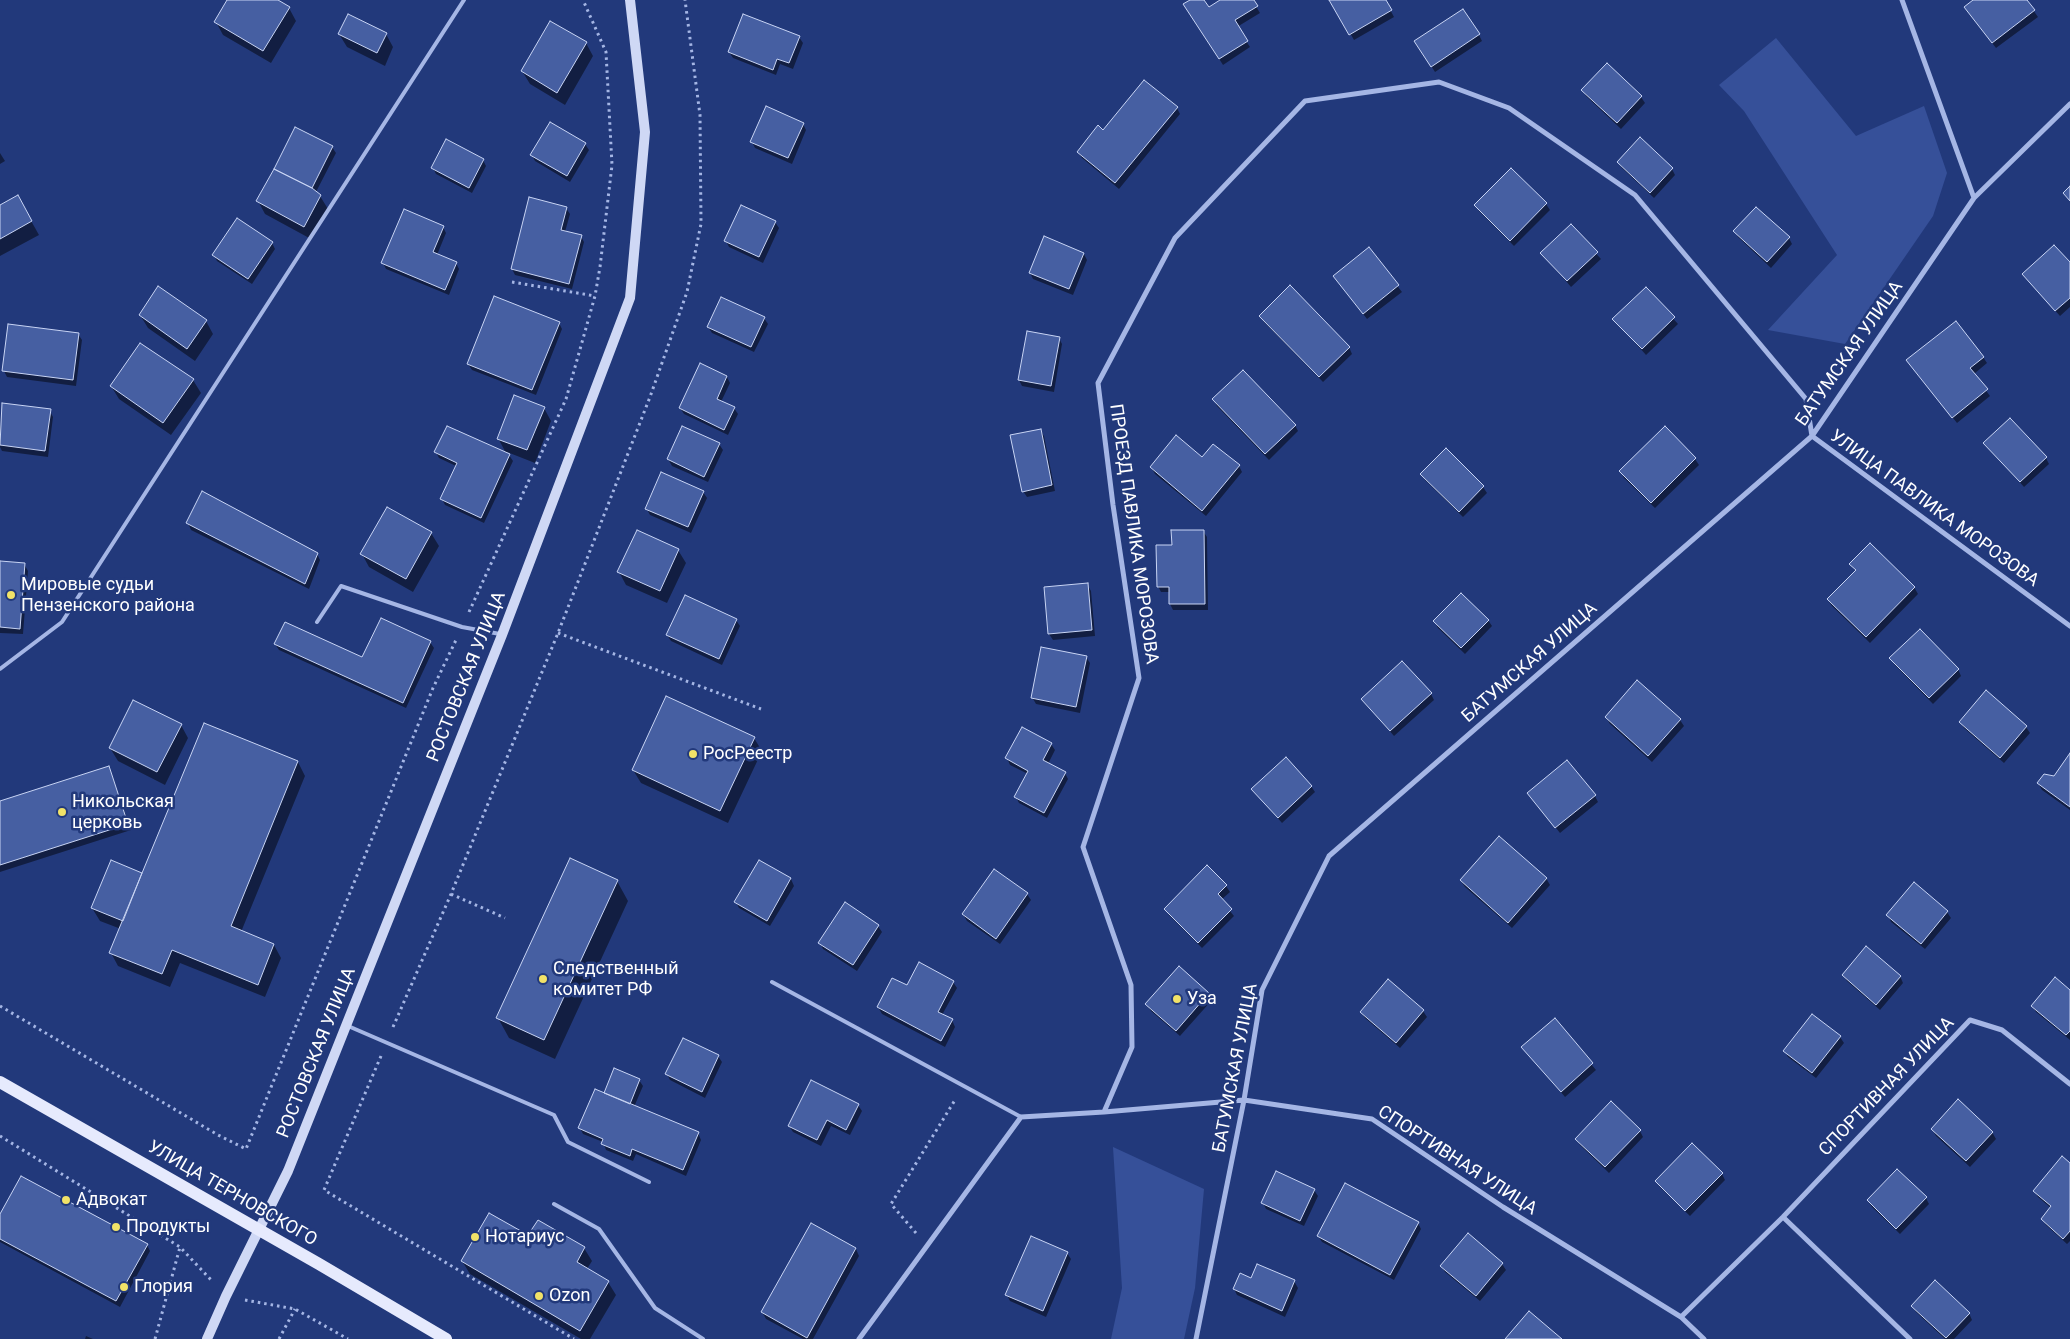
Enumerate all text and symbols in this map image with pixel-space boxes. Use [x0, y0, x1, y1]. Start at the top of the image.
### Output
street label: БАТУМСКАЯ УЛИЦА [1792, 277, 1908, 431]
street label: ПРОЕЗД ПАВЛИКА МОРОЗОВА [1104, 403, 1162, 665]
street label: УЛИЦА ПАВЛИКА МОРОЗОВА [1825, 426, 2043, 592]
place label: Мировые судьи Пензенского района [21, 574, 195, 616]
marker: Мировые судьи Пензенского района [5, 589, 17, 601]
street label: РОСТОВСКАЯ УЛИЦА [423, 589, 511, 765]
street label: БАТУМСКАЯ УЛИЦА [1458, 598, 1602, 728]
place label: РосРеестр [703, 743, 792, 765]
marker: РосРеестр [687, 748, 699, 760]
place label: Никольская церковь [72, 791, 174, 834]
marker: Никольская церковь [56, 806, 68, 818]
place label: Следственный комитет РФ [553, 958, 679, 1001]
street label: РОСТОВСКАЯ УЛИЦА [273, 965, 361, 1141]
marker: Следственный комитет РФ [537, 973, 549, 985]
street label: БАТУМСКАЯ УЛИЦА [1209, 981, 1263, 1155]
place label: Уза [1187, 988, 1217, 1010]
marker: Уза [1171, 993, 1183, 1005]
street label: СПОРТИВНАЯ УЛИЦА [1815, 1013, 1959, 1161]
street label: СПОРТИВНАЯ УЛИЦА [1373, 1101, 1541, 1221]
street label: УЛИЦА ТЕРНОВСКОГО [143, 1137, 321, 1251]
place label: Адвокат [76, 1189, 147, 1211]
marker: Адвокат [60, 1194, 72, 1206]
place label: Продукты [126, 1216, 210, 1238]
marker: Продукты [110, 1221, 122, 1233]
place label: Нотариус [485, 1226, 565, 1248]
marker: Нотариус [469, 1231, 481, 1243]
place label: Глория [134, 1276, 193, 1298]
marker: Глория [118, 1281, 130, 1293]
place label: Ozon [549, 1285, 590, 1307]
marker: Ozon [533, 1290, 545, 1302]

